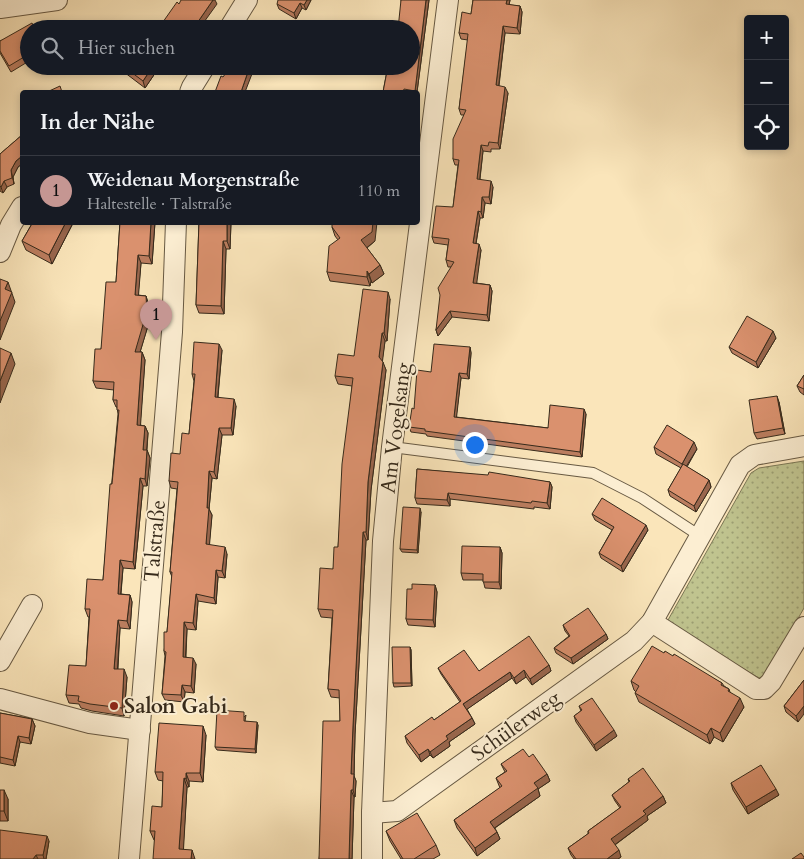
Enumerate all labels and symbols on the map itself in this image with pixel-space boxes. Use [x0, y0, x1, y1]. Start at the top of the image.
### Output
pin: 1 [140, 299, 172, 340]
street label: Am Vogelsang [374, 361, 418, 495]
your location [462, 432, 488, 458]
street label: Talstraße [137, 499, 173, 583]
street label: Schülerweg [465, 684, 567, 768]
place label: Salon Gabi [124, 692, 228, 721]
marker: Salon Gabi [108, 700, 120, 712]

